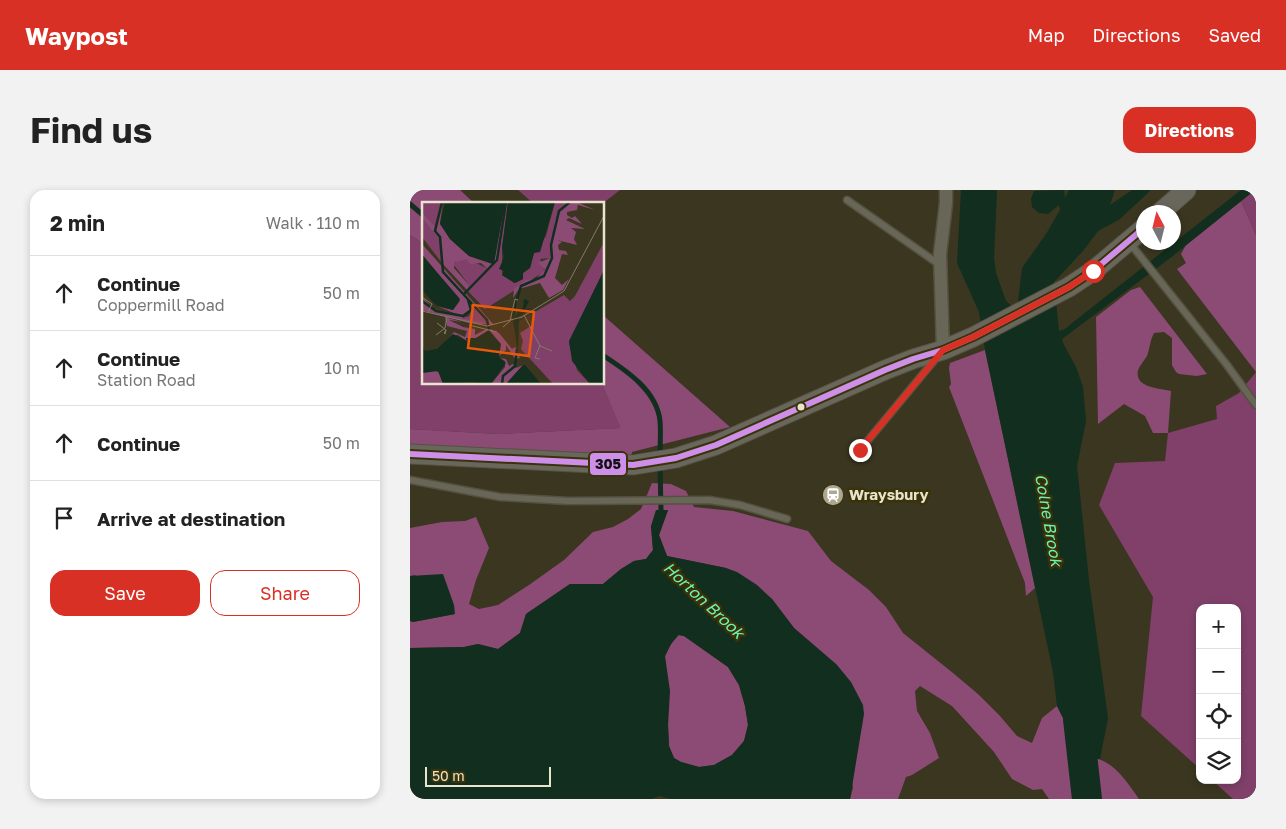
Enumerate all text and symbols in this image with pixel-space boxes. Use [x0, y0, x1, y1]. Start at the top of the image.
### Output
text: Waypost [25, 21, 128, 50]
text: Map [1028, 24, 1064, 46]
text: Directions [1092, 24, 1180, 46]
text: Saved [1208, 24, 1261, 46]
button: Directions [1123, 107, 1256, 153]
text: Find us [30, 109, 152, 151]
inset map [422, 202, 605, 385]
north arrow [1136, 205, 1181, 250]
text: 2 min [50, 210, 105, 236]
text: Walk · 110 m [266, 213, 360, 233]
route start [1082, 260, 1105, 283]
text: Continue [97, 272, 180, 295]
icon: ahead [50, 279, 78, 307]
text: 50 m [323, 283, 360, 303]
text: Coppermill Road [97, 295, 225, 315]
text: Continue [97, 347, 180, 370]
icon: ahead [50, 354, 78, 382]
text: 10 m [324, 358, 360, 378]
text: Station Road [97, 370, 196, 390]
unlabelled marker [796, 402, 806, 412]
icon: ahead [50, 429, 78, 457]
text: Continue [97, 432, 180, 455]
text: 50 m [323, 433, 360, 453]
route end [849, 439, 872, 462]
line badge: 305 [589, 452, 627, 476]
text: 305 [595, 455, 622, 472]
water label: Colne Brook [1031, 472, 1067, 570]
station icon: Wraysbury [821, 483, 845, 507]
place label: Wraysbury [849, 485, 928, 503]
icon: arrive [50, 504, 78, 532]
text: Arrive at destination [97, 507, 285, 530]
water label: Horton Brook [659, 557, 750, 644]
button: Save [50, 570, 200, 616]
button: Share [210, 570, 360, 616]
map controls [1196, 604, 1241, 784]
button: + [1196, 604, 1241, 649]
button: − [1196, 649, 1241, 694]
button: locate [1196, 694, 1241, 739]
button: layers [1196, 739, 1241, 784]
scale bar [425, 764, 551, 787]
text: 50 m [432, 767, 465, 784]

